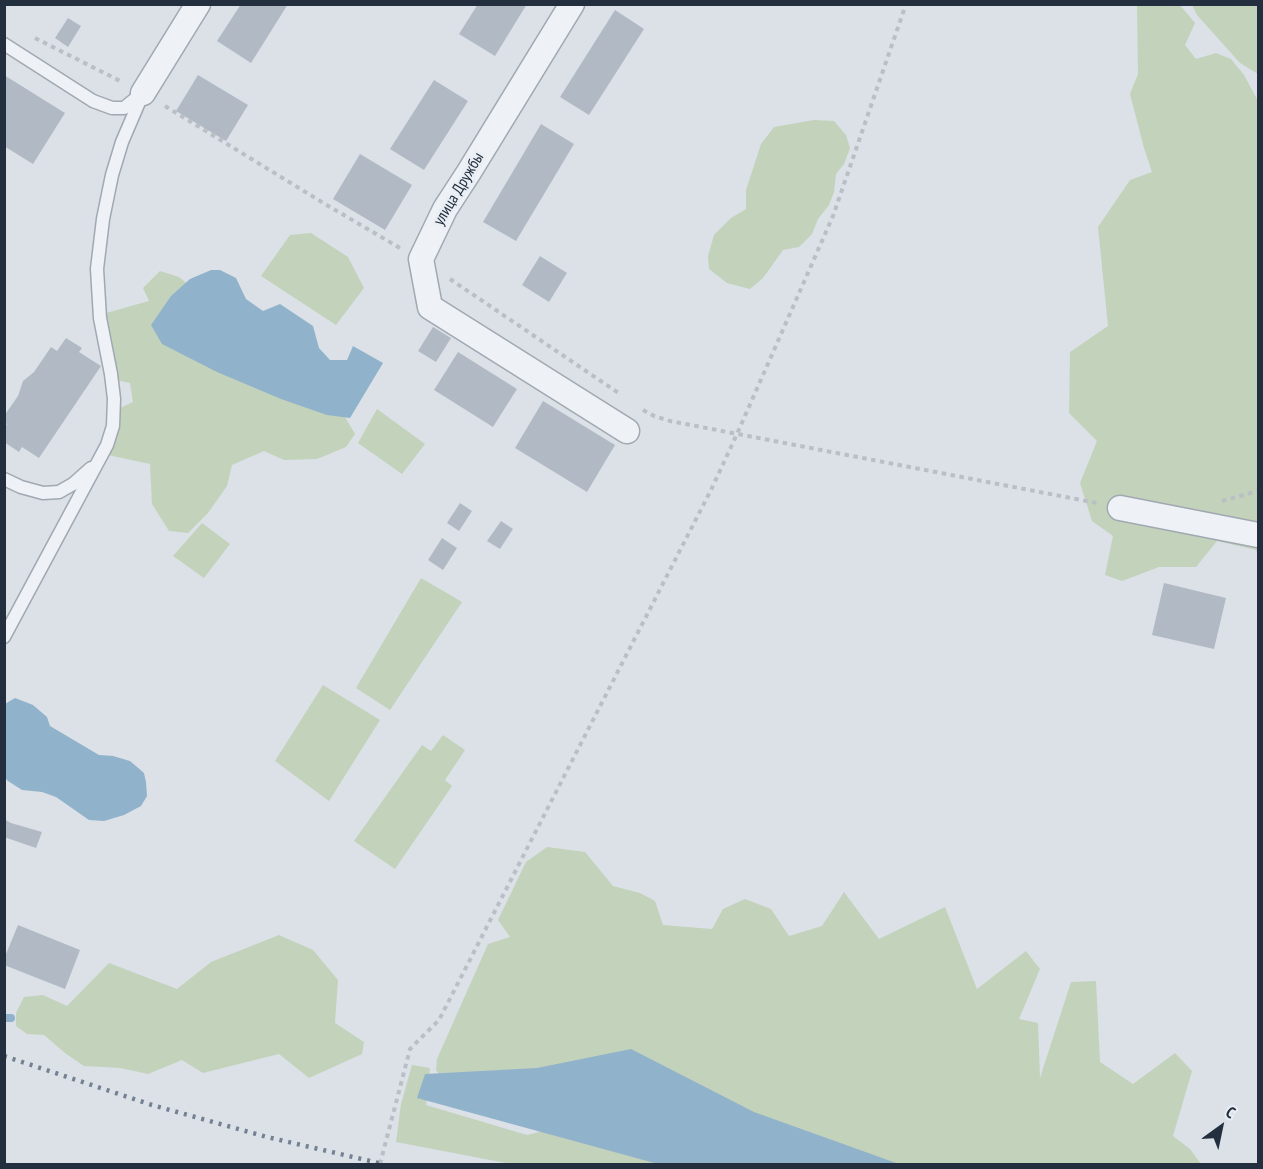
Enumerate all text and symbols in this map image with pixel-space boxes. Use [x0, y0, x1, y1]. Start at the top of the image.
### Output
street label: улица Дружбы [430, 149, 488, 229]
north arrow [1191, 1097, 1251, 1157]
text: С [1222, 1102, 1239, 1122]

